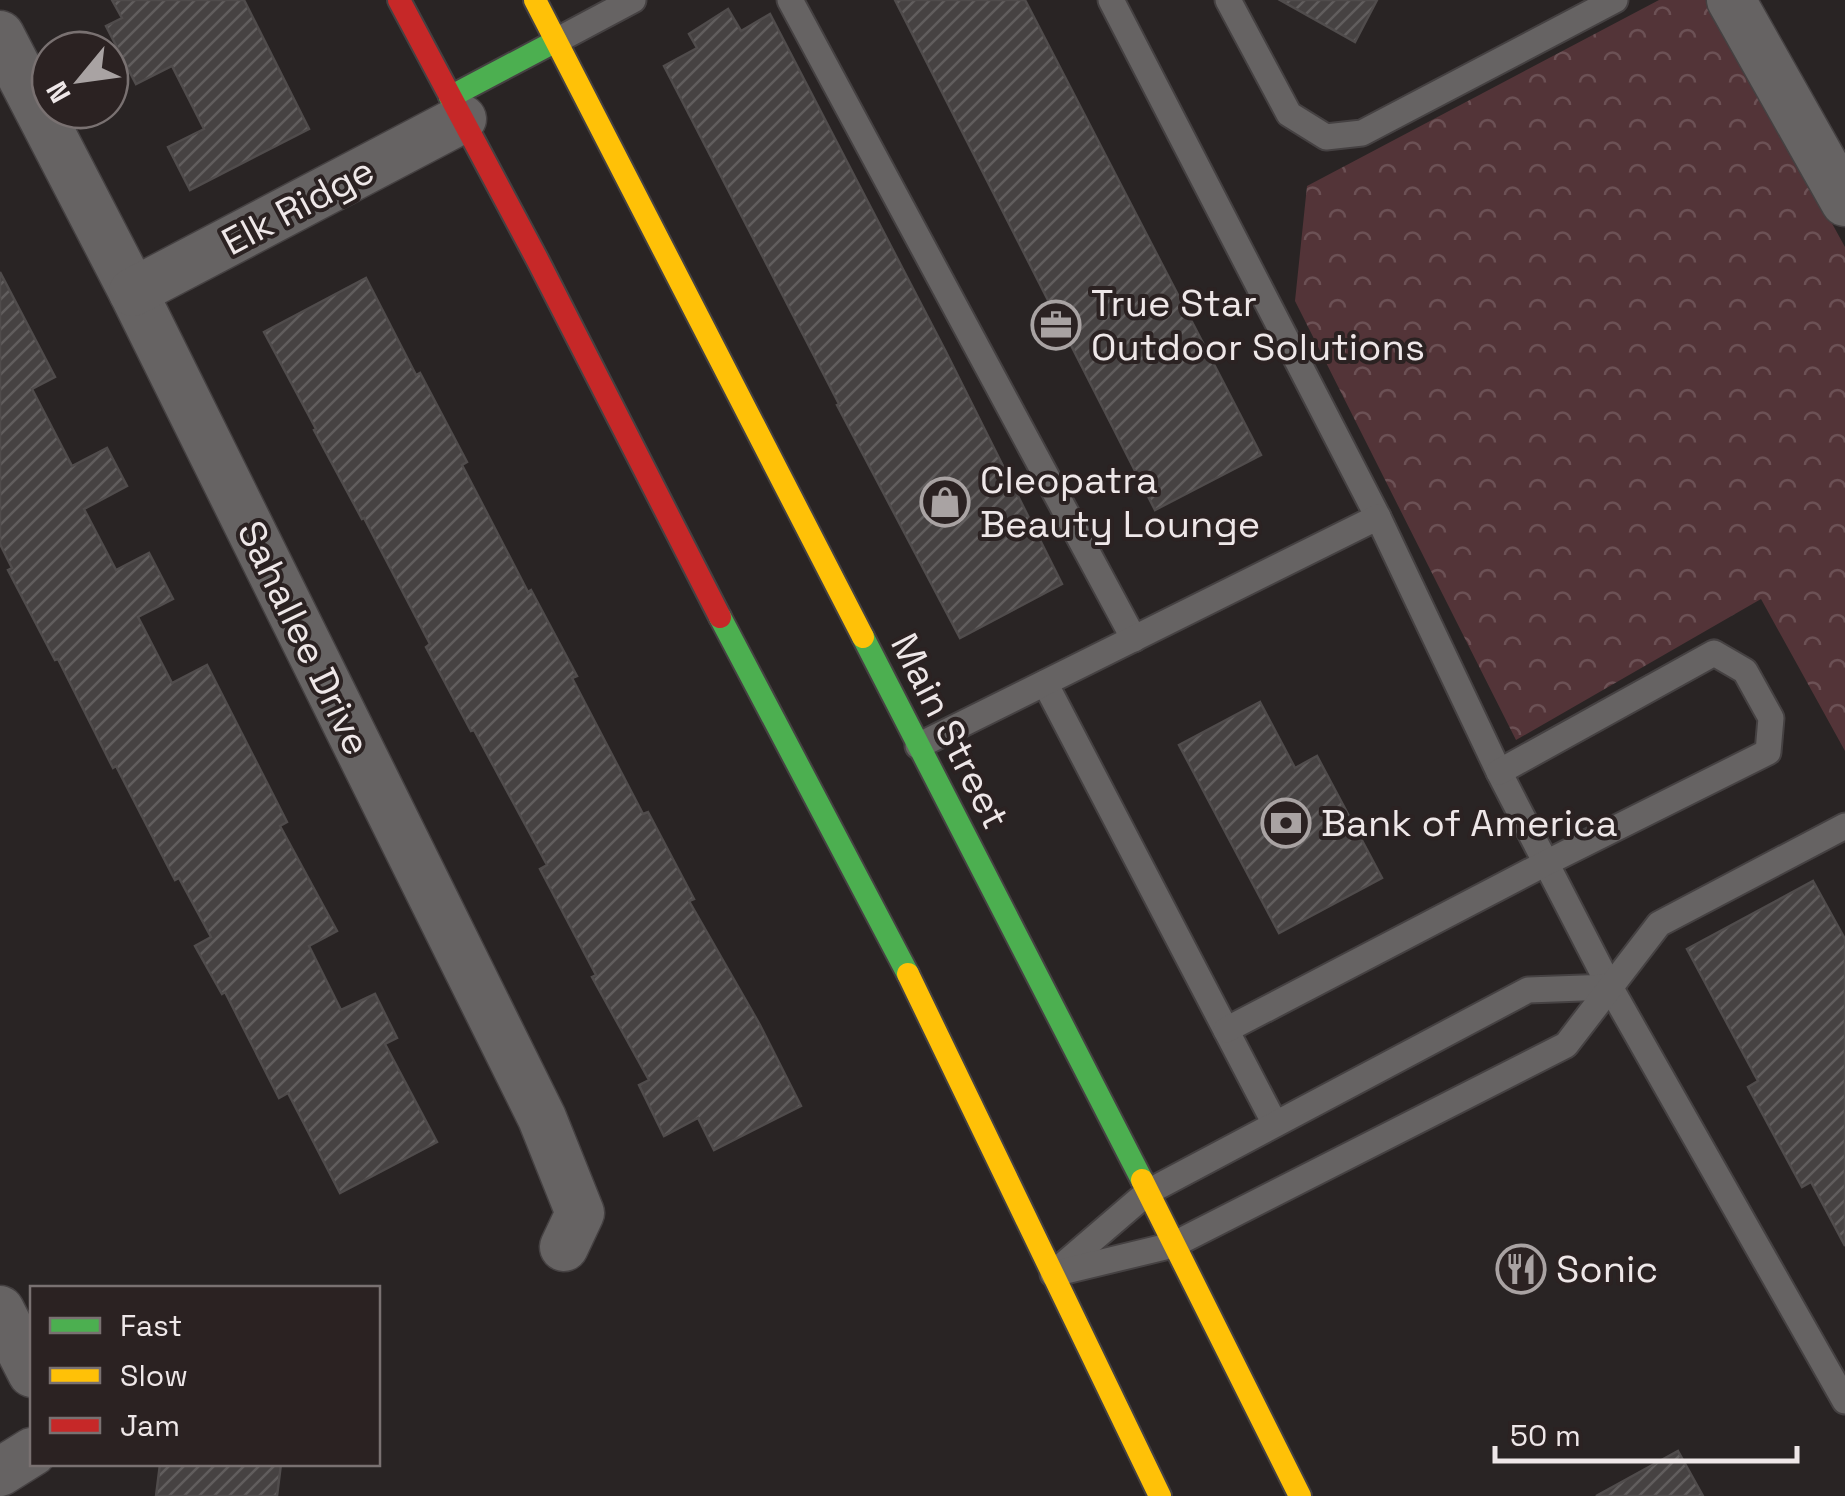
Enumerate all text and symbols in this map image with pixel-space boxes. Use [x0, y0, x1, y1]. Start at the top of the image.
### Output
north arrow [30, 30, 130, 130]
text: N [38, 75, 78, 109]
street label: Elk Ridge [214, 146, 382, 266]
place label: True Star Outdoor Solutions [1091, 279, 1425, 371]
office icon: True Star Outdoor Solutions [1030, 299, 1082, 351]
place label: Cleopatra Beauty Lounge [980, 456, 1260, 548]
shop icon: Cleopatra Beauty Lounge [919, 476, 971, 528]
street label: Sahallee Drive [227, 513, 381, 763]
street label: Main Street [880, 625, 1020, 837]
bank icon: Bank of America [1260, 797, 1312, 849]
place label: Bank of America [1321, 799, 1618, 847]
restaurant icon: Sonic [1495, 1243, 1547, 1295]
place label: Sonic [1556, 1245, 1658, 1293]
legend [30, 1286, 380, 1466]
text: Fast [120, 1306, 182, 1345]
text: Slow [120, 1356, 188, 1395]
scale bar [1495, 1401, 1798, 1463]
text: Jam [120, 1406, 180, 1445]
text: 50 m [1510, 1416, 1581, 1455]

